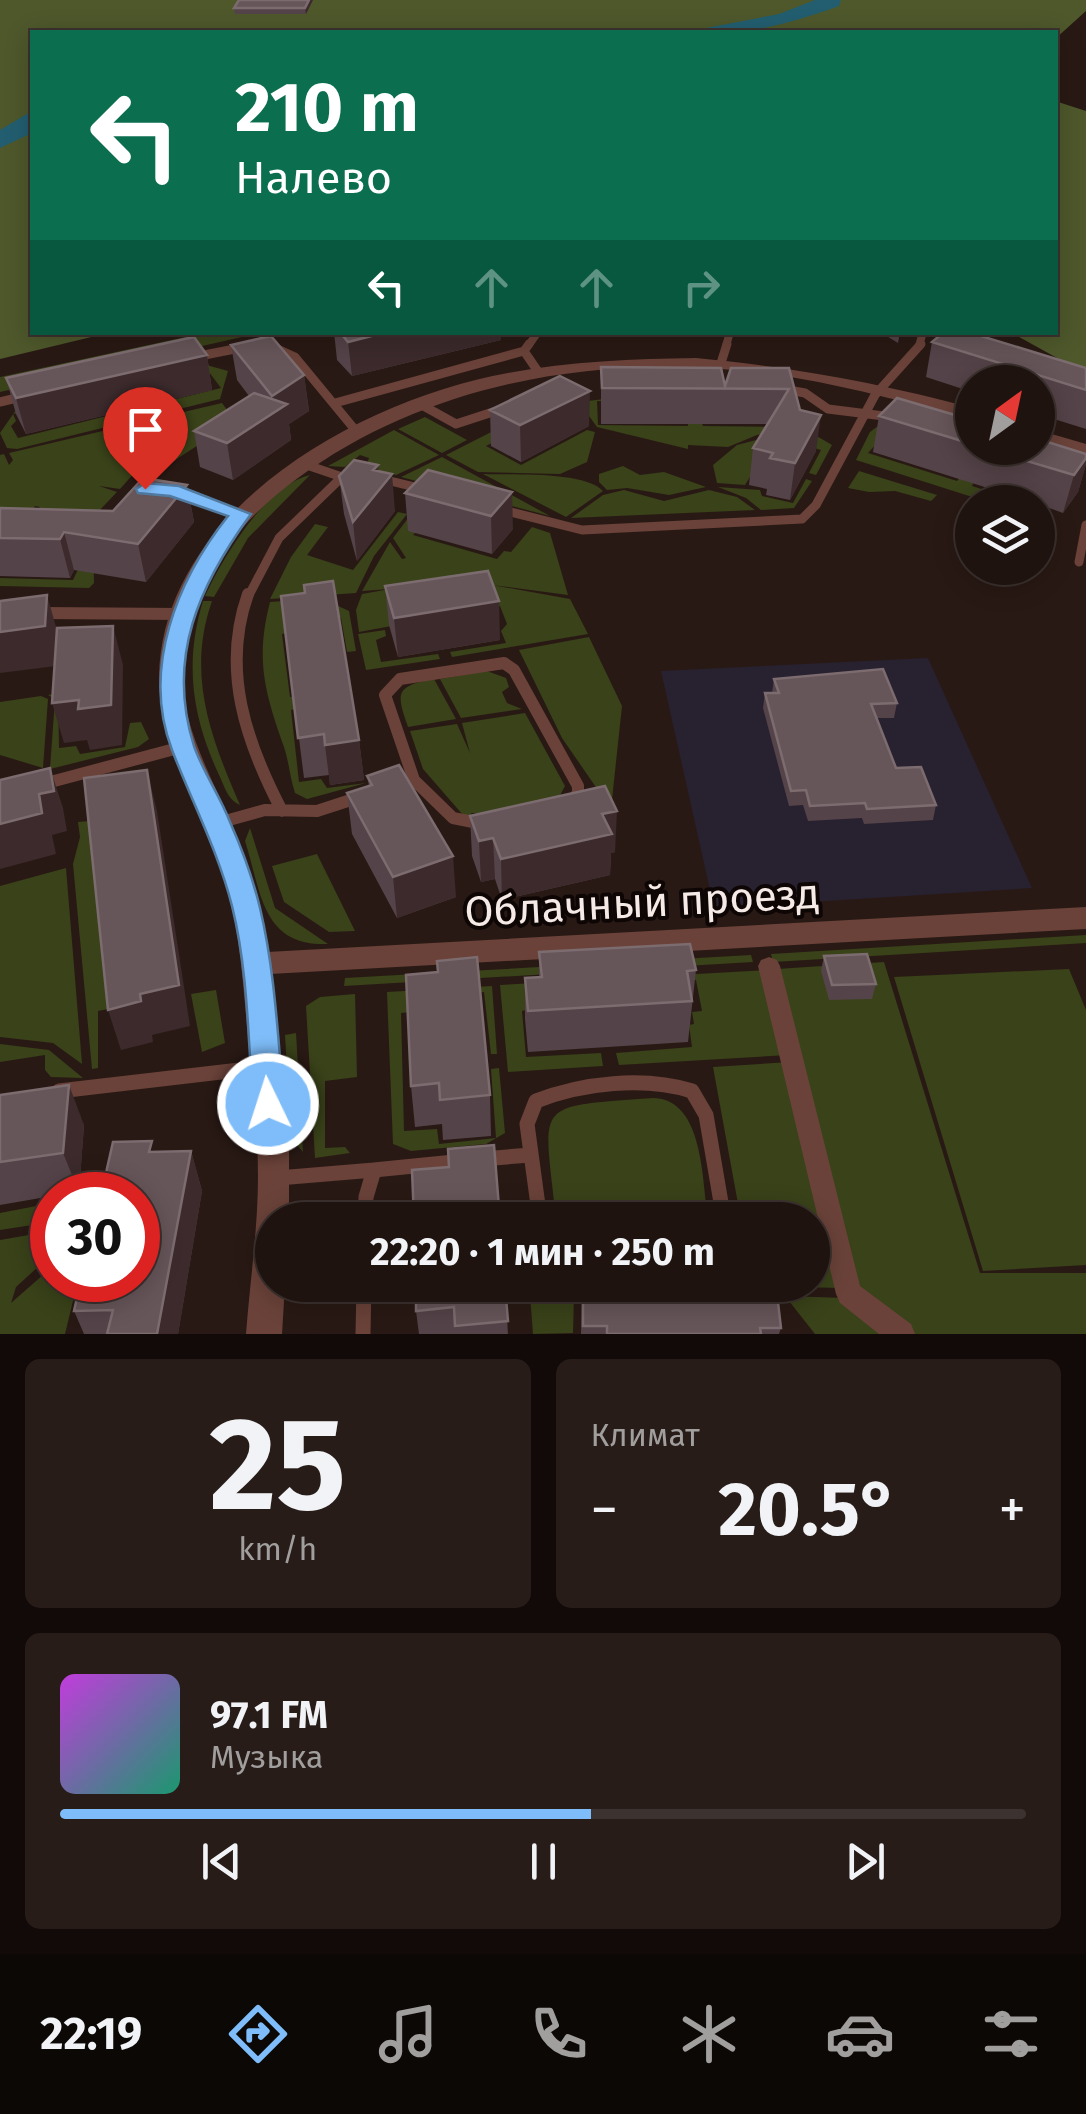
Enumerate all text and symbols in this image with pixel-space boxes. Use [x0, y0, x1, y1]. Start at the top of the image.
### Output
text: 210 m [235, 66, 419, 150]
icon: left [70, 70, 200, 200]
text: Налево [235, 151, 392, 205]
icon: left [359, 260, 414, 315]
icon: ahead [464, 260, 519, 315]
icon: ahead [569, 260, 624, 315]
icon: right [674, 260, 729, 315]
north arrow [955, 365, 1055, 465]
map controls [955, 365, 1055, 585]
pin [103, 387, 188, 490]
icon: arrive [118, 402, 173, 457]
button: layers [955, 485, 1055, 585]
street label: Облачный проезд [463, 869, 821, 937]
position arrow [216, 1052, 320, 1156]
speed limit sign: 30 [30, 1172, 160, 1302]
text: 22:20 · 1 мин · 250 m [370, 1229, 715, 1275]
text: 25 [209, 1387, 346, 1543]
text: Климат [591, 1416, 700, 1454]
text: 20.5° [718, 1465, 898, 1555]
text: − [591, 1477, 618, 1543]
text: + [999, 1477, 1026, 1543]
text: km/h [238, 1530, 317, 1568]
text: 97.1 FM [210, 1692, 328, 1738]
text: Музыка [210, 1738, 323, 1776]
icon: previous [194, 1834, 249, 1889]
icon: pause [516, 1834, 571, 1889]
icon: next [838, 1834, 893, 1889]
icon: directions [223, 1999, 293, 2069]
icon: music [373, 1999, 443, 2069]
icon: phone [524, 1999, 594, 2069]
icon: climate [674, 1999, 744, 2069]
icon: car [825, 1999, 895, 2069]
icon: filters [976, 1999, 1046, 2069]
text: 22:19 [40, 2007, 142, 2061]

